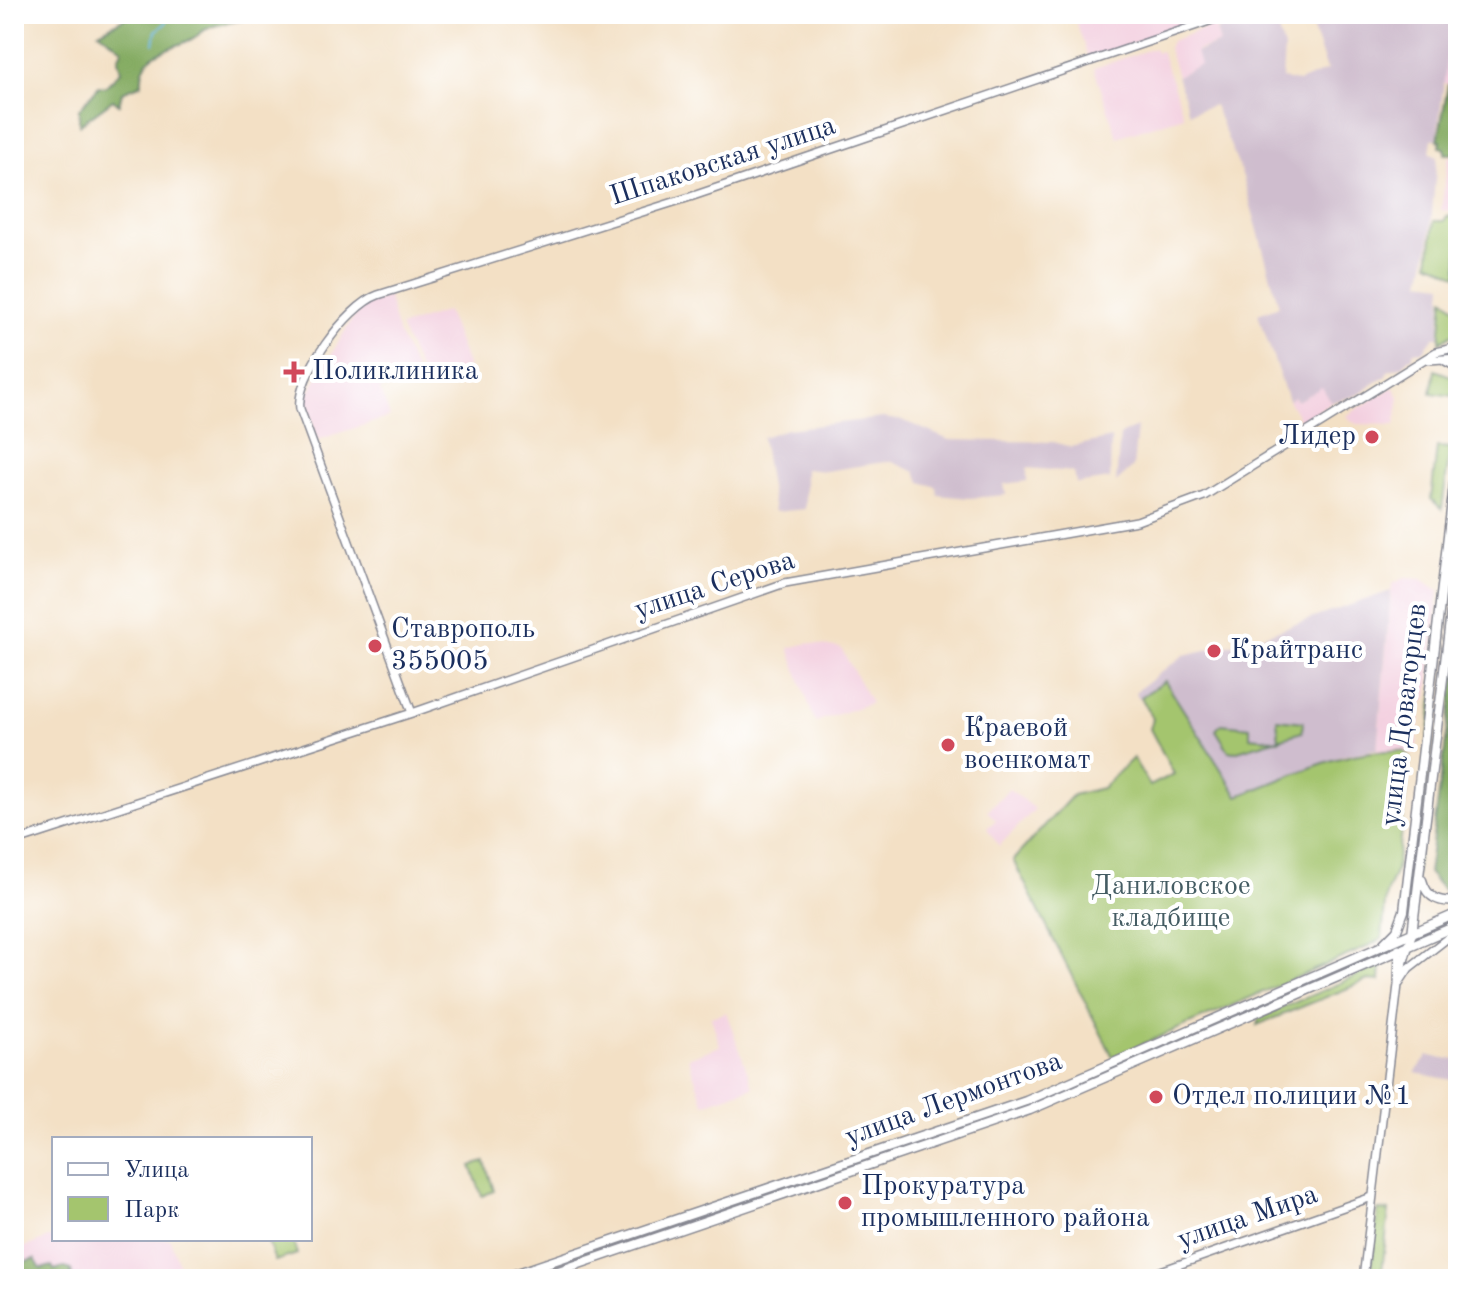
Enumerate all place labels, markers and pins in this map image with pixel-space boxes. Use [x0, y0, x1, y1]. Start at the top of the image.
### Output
place label: Поликлиника [312, 358, 479, 386]
marker: Поликлиника [283, 361, 305, 383]
place label: Лидер [1278, 423, 1356, 451]
marker: Лидер [1363, 428, 1381, 446]
place label: Ставрополь 355005 [391, 616, 535, 676]
marker: Ставрополь 355005 [366, 637, 384, 655]
place label: Крайтранс [1230, 637, 1363, 665]
marker: Крайтранс [1205, 642, 1223, 660]
place label: Краевой военкомат [964, 715, 1091, 775]
marker: Краевой военкомат [939, 736, 957, 754]
place label: Отдел полиции №1 [1172, 1083, 1411, 1111]
marker: Отдел полиции №1 [1147, 1088, 1165, 1106]
place label: Прокуратура промышленного района [861, 1173, 1150, 1233]
marker: Прокуратура промышленного района [836, 1194, 854, 1212]

